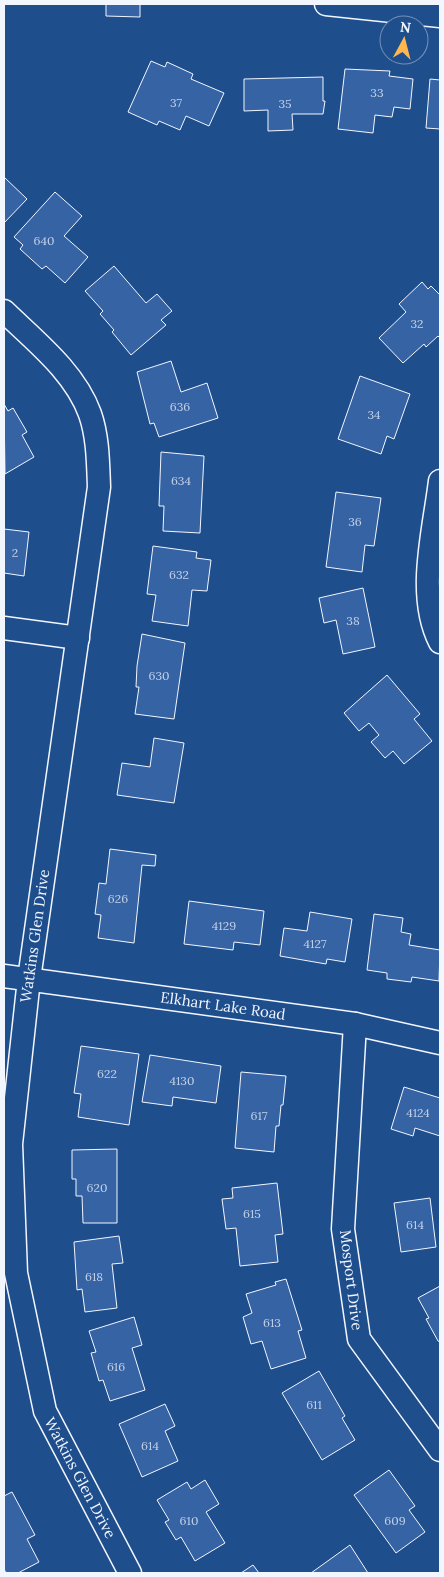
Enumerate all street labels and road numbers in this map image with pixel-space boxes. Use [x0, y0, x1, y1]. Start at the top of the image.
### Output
street label: Watkins Glen Drive [16, 868, 53, 1004]
street label: Elkhart Lake Road [159, 987, 287, 1024]
street label: Mosport Drive [336, 1229, 367, 1331]
street label: Watkins Glen Drive [41, 1414, 120, 1541]

